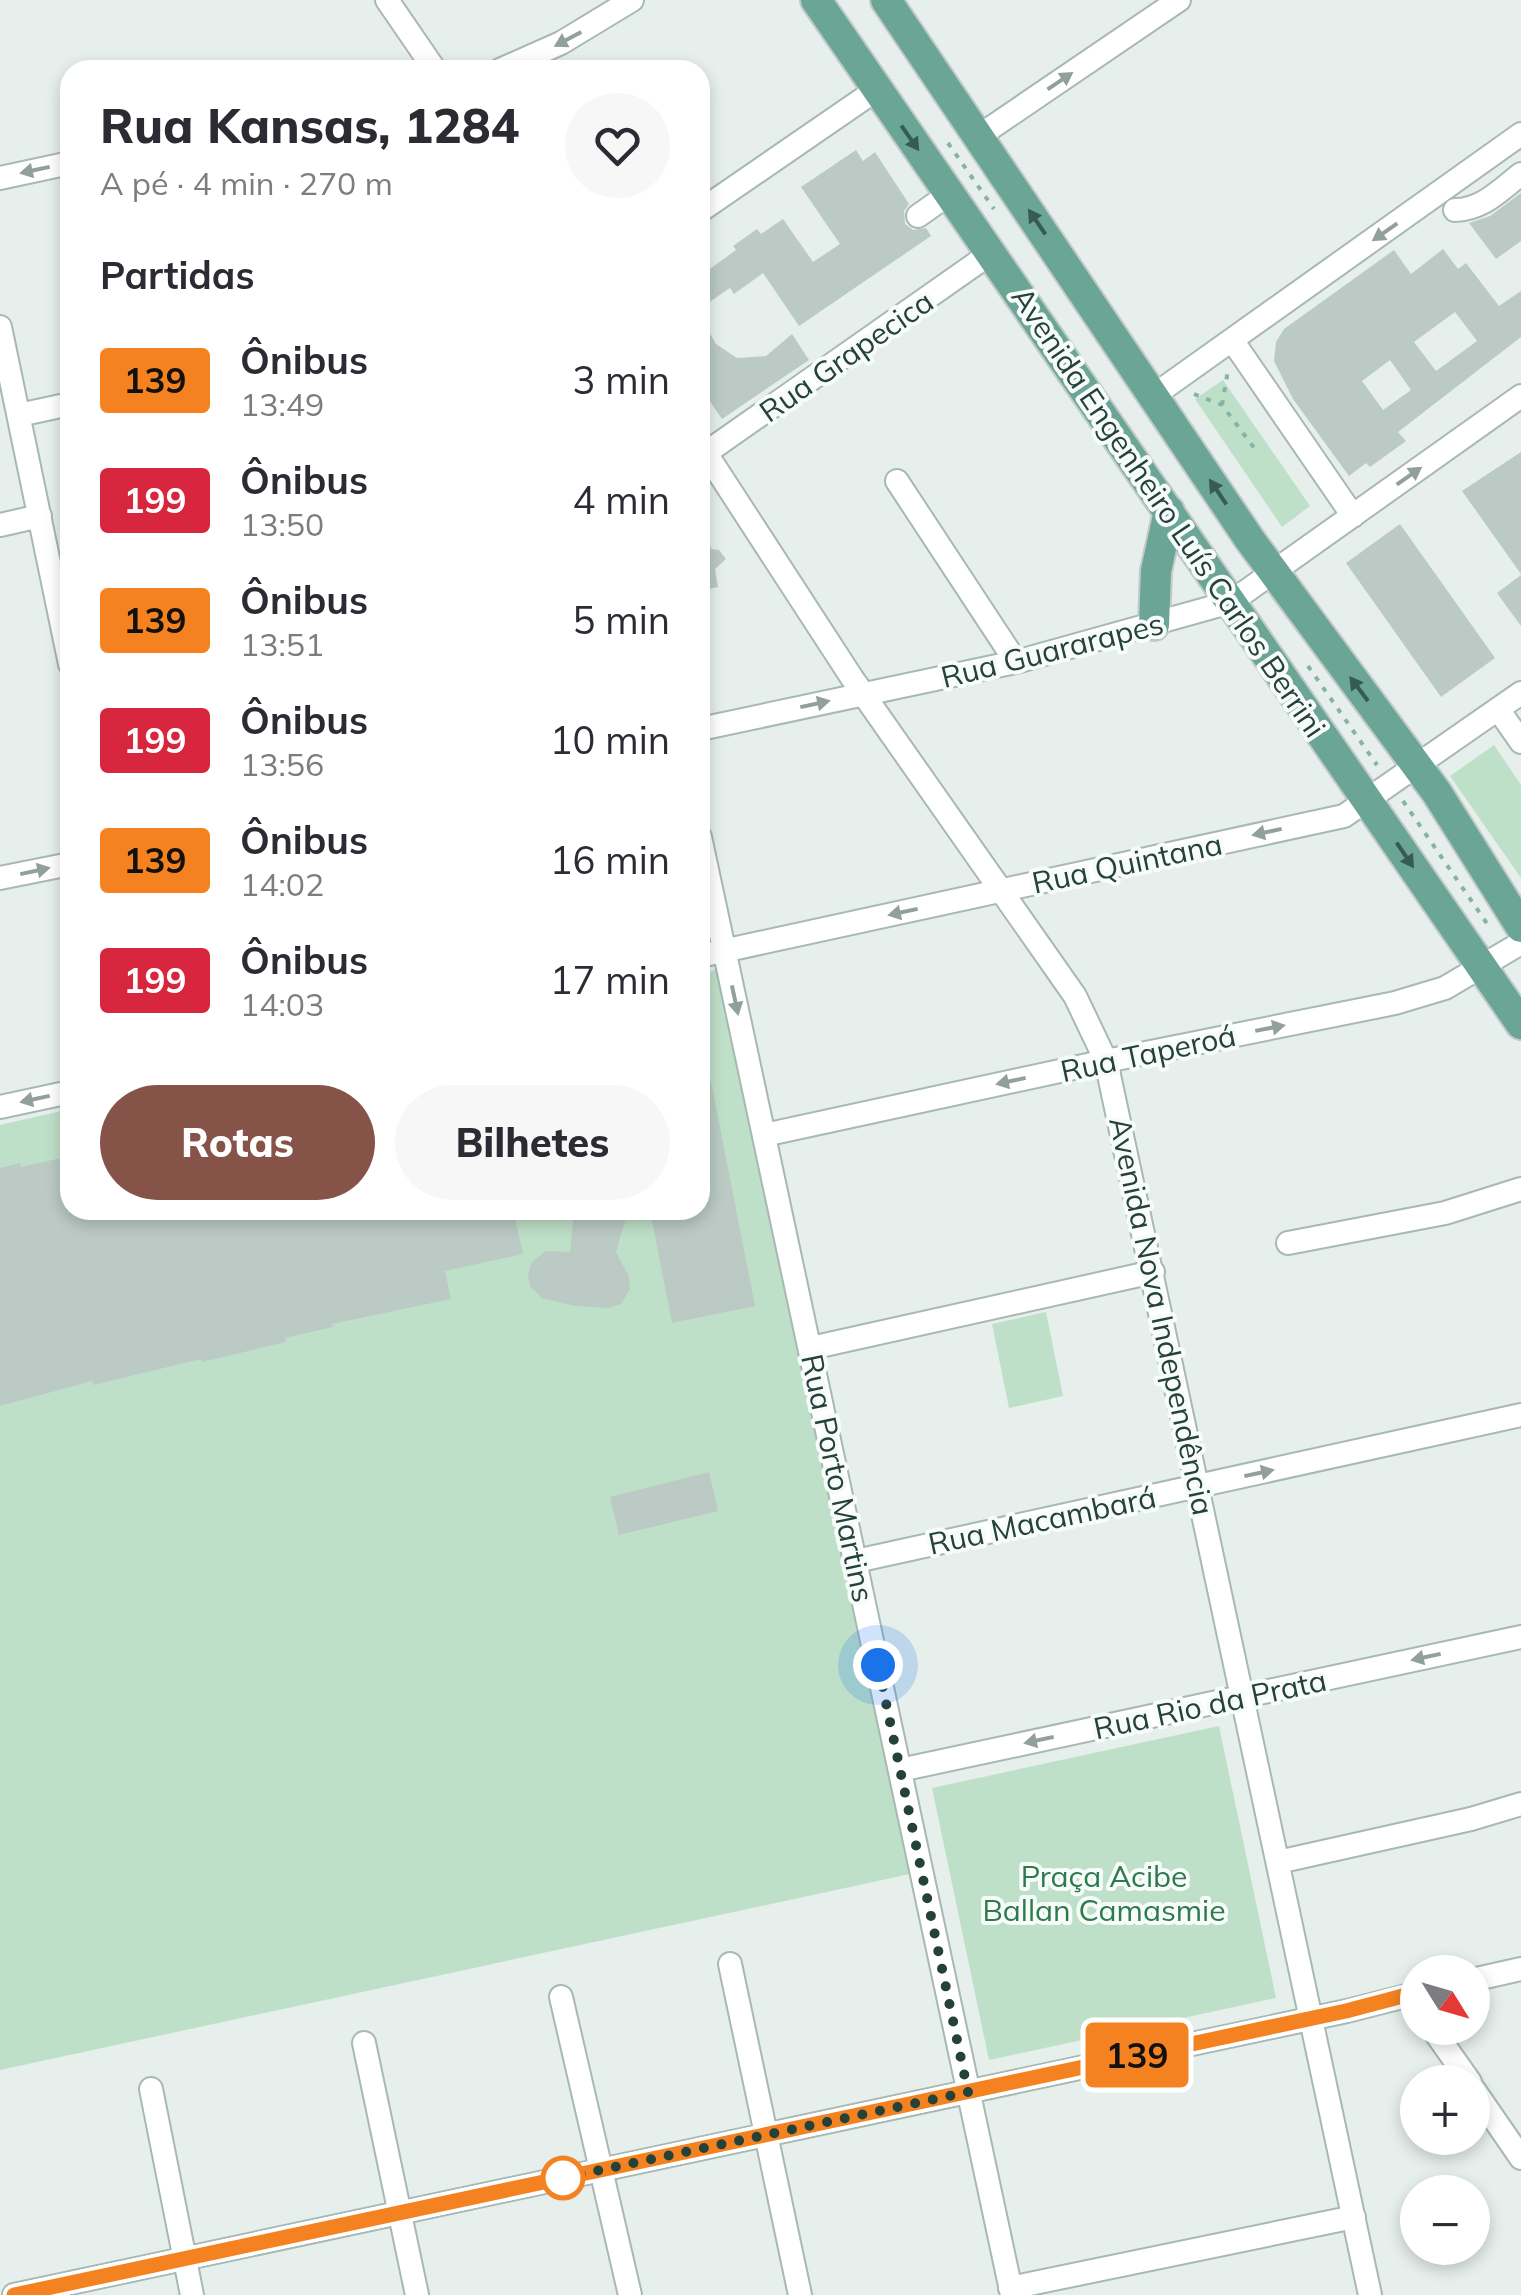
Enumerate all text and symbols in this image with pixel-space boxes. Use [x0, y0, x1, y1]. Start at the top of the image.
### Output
one-way arrow [553, 30, 582, 47]
one-way arrow [1046, 73, 1073, 91]
button: heart [565, 93, 670, 198]
text: Rua Kansas, 1284 [100, 95, 519, 155]
one-way arrow [900, 125, 919, 152]
one-way arrow [19, 163, 50, 179]
text: A pé · 4 min · 270 m [100, 163, 393, 203]
one-way arrow [1028, 209, 1046, 236]
one-way arrow [1372, 222, 1399, 242]
text: Partidas [100, 251, 254, 299]
street label: Avenida Engenheiro Luís Carlos Berrini [1004, 280, 1334, 744]
street label: Rua Grapecica [752, 282, 940, 430]
text: Ônibus [240, 336, 368, 384]
text: 3 min [573, 356, 670, 404]
text: 139 [123, 358, 187, 402]
text: 13:49 [240, 384, 324, 424]
text: Ônibus [240, 456, 368, 504]
one-way arrow [1396, 467, 1422, 486]
text: 4 min [573, 476, 670, 524]
text: 199 [123, 478, 187, 522]
one-way arrow [1209, 479, 1227, 506]
text: 13:50 [240, 504, 324, 544]
text: Ônibus [240, 576, 368, 624]
text: 5 min [573, 596, 670, 644]
text: 139 [123, 598, 187, 642]
street label: Rua Guararapes [937, 604, 1167, 696]
text: 13:51 [240, 624, 324, 664]
one-way arrow [1350, 676, 1370, 702]
text: Ônibus [240, 696, 368, 744]
one-way arrow [800, 696, 831, 712]
text: 10 min [550, 716, 670, 764]
text: 199 [123, 718, 187, 762]
text: 13:56 [240, 744, 324, 784]
text: Ônibus [240, 816, 368, 864]
street label: Rua Quintana [1029, 824, 1225, 902]
one-way arrow [1251, 825, 1282, 841]
text: 16 min [550, 836, 670, 884]
text: 139 [123, 838, 187, 882]
one-way arrow [1395, 842, 1414, 869]
one-way arrow [20, 863, 51, 878]
text: 14:02 [240, 864, 324, 904]
one-way arrow [887, 905, 918, 920]
text: Ônibus [240, 936, 368, 984]
text: 17 min [550, 956, 670, 1004]
text: 199 [123, 958, 187, 1002]
text: 14:03 [240, 984, 324, 1024]
one-way arrow [728, 985, 744, 1016]
street label: Rua Taperoá [1057, 1016, 1239, 1090]
one-way arrow [1255, 1020, 1286, 1035]
one-way arrow [995, 1074, 1026, 1090]
button: Rotas [100, 1085, 375, 1200]
button: Bilhetes [395, 1085, 670, 1200]
one-way arrow [19, 1092, 50, 1108]
street label: Avenida Nova Independência [1101, 1113, 1223, 1519]
street label: Rua Porto Martins [793, 1351, 883, 1605]
one-way arrow [1244, 1464, 1275, 1480]
street label: Rua Macambará [925, 1477, 1159, 1563]
your location [853, 1640, 903, 1690]
one-way arrow [1410, 1650, 1441, 1666]
street label: Rua Rio da Prata [1090, 1661, 1330, 1747]
one-way arrow [1024, 1733, 1055, 1749]
park label: Praça Acibe Ballan Camasmie [982, 1857, 1226, 1929]
north arrow [1400, 1955, 1490, 2045]
map controls [1400, 1955, 1490, 2265]
line badge: 139 [1080, 2022, 1194, 2088]
text: 139 [1105, 2033, 1169, 2077]
button: + [1400, 2065, 1490, 2155]
unlabelled marker [542, 2157, 584, 2199]
button: − [1400, 2175, 1490, 2265]

